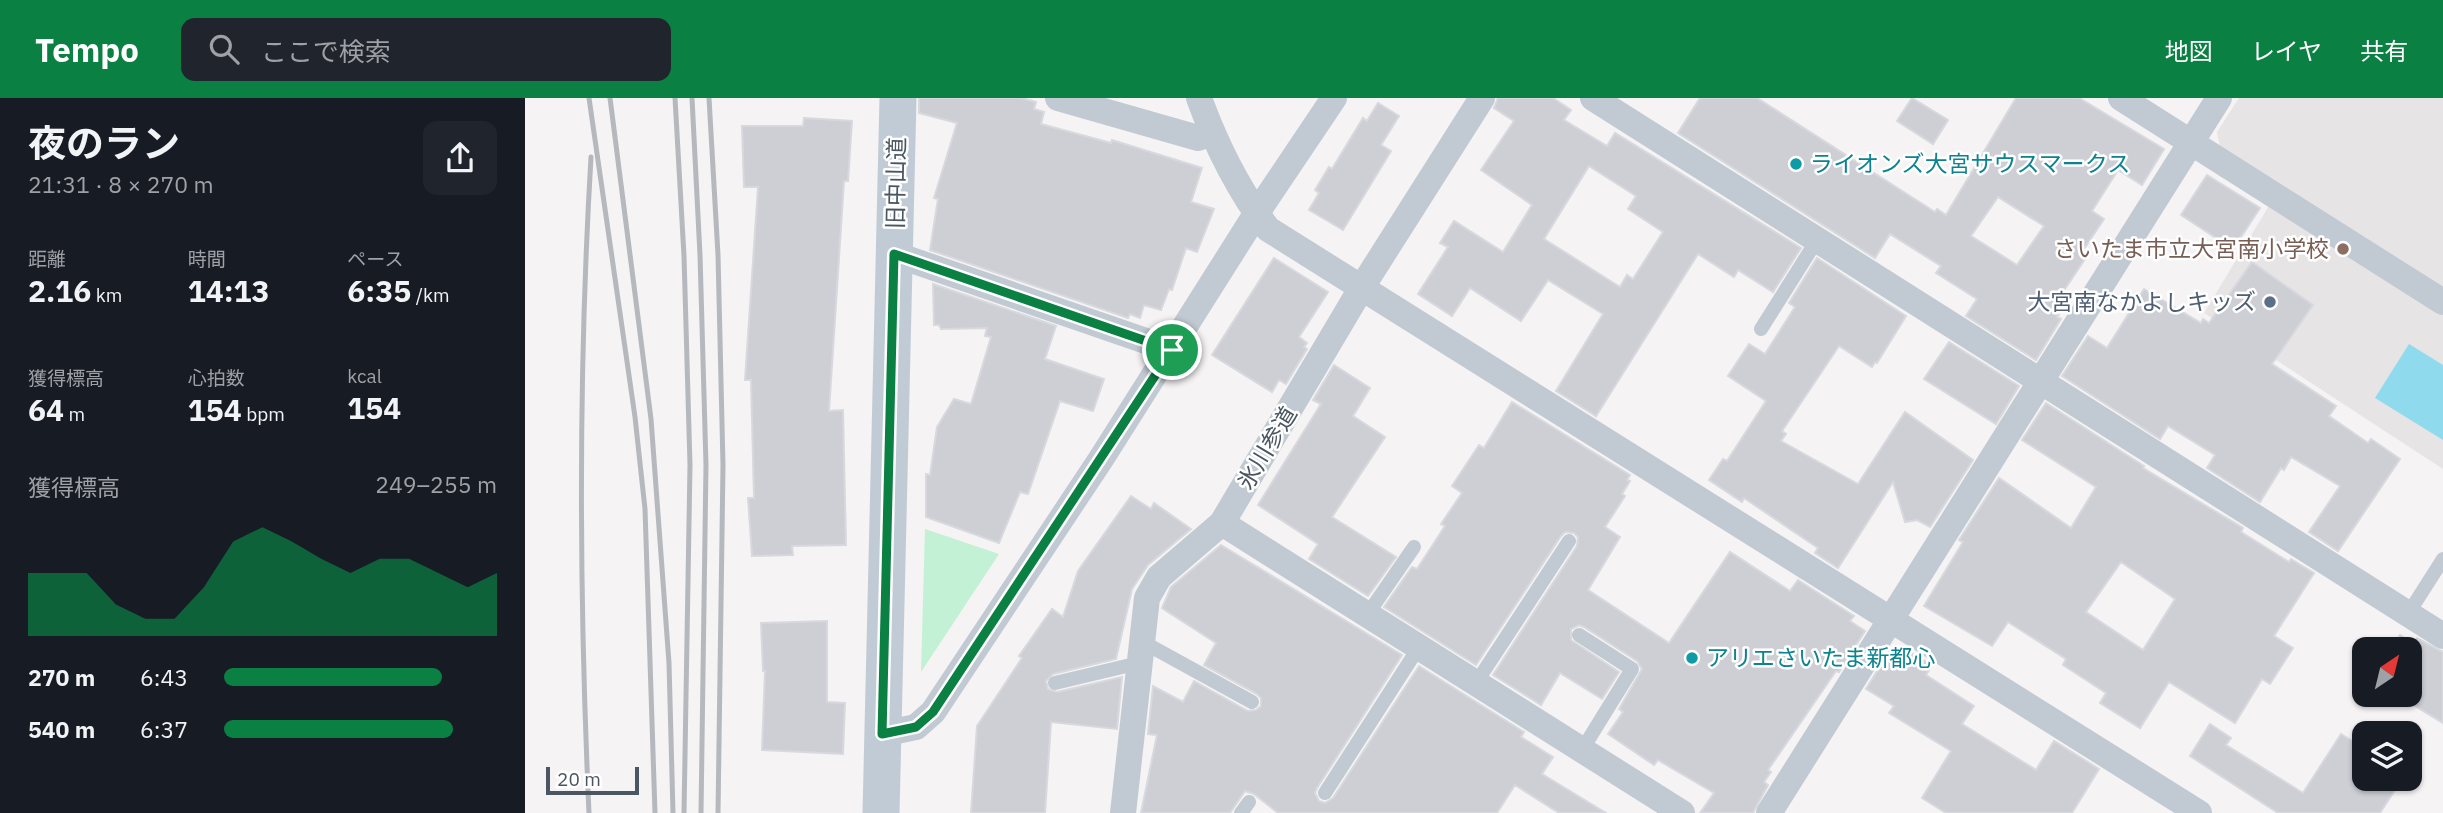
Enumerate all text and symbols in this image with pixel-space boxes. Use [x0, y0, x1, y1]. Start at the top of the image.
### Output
search box [181, 18, 671, 81]
text: Tempo [35, 28, 139, 71]
icon: search [205, 30, 243, 68]
text: ここで検索 [261, 34, 391, 68]
text: 地図 [2165, 35, 2213, 67]
text: レイヤ [2251, 35, 2322, 67]
text: 共有 [2360, 35, 2408, 67]
text: 夜のラン [28, 118, 180, 167]
button: share [423, 121, 497, 195]
street label: 旧中山道 [879, 137, 911, 229]
place label: ライオンズ大宮サウスマークス [1810, 148, 2130, 178]
marker: ライオンズ大宮サウスマークス [1788, 156, 1804, 172]
text: 21:31 · 8 × 270 m [28, 169, 214, 199]
place label: さいたま市立大宮南小学校 [2054, 233, 2329, 263]
marker: さいたま市立大宮南小学校 [2335, 241, 2351, 257]
text: 距離 [28, 247, 66, 271]
text: 時間 [188, 247, 226, 271]
text: ペース [347, 247, 403, 271]
text: 2.16 [28, 271, 91, 310]
text: 14:13 [188, 271, 270, 310]
text: 6:35 [347, 271, 411, 310]
text: km [91, 283, 122, 307]
text: /km [411, 283, 450, 307]
place label: 大宮南なかよしキッズ [2027, 286, 2256, 316]
marker: 大宮南なかよしキッズ [2262, 294, 2278, 310]
pin [1142, 320, 1202, 380]
icon: arrive [1153, 331, 1191, 369]
text: kcal [347, 364, 382, 388]
text: 獲得標高 [28, 366, 104, 390]
text: 心拍数 [188, 366, 245, 390]
text: 154 [347, 388, 401, 427]
text: 64 [28, 390, 64, 429]
text: 154 [188, 390, 242, 429]
street label: 氷川参道 [1230, 400, 1303, 495]
text: m [64, 402, 85, 426]
text: bpm [242, 402, 285, 426]
text: 249–255 m [375, 469, 497, 499]
text: 獲得標高 [28, 472, 120, 502]
north arrow [2352, 637, 2422, 707]
map controls [2352, 637, 2422, 791]
place label: アリエさいたま新都心 [1706, 642, 1935, 672]
marker: アリエさいたま新都心 [1684, 650, 1700, 666]
text: 270 m [28, 662, 95, 692]
text: 6:43 [140, 662, 188, 692]
text: 540 m [28, 714, 95, 744]
text: 6:37 [140, 714, 188, 744]
button: layers [2352, 721, 2422, 791]
scale bar [546, 764, 639, 796]
text: 20 m [557, 767, 601, 791]

